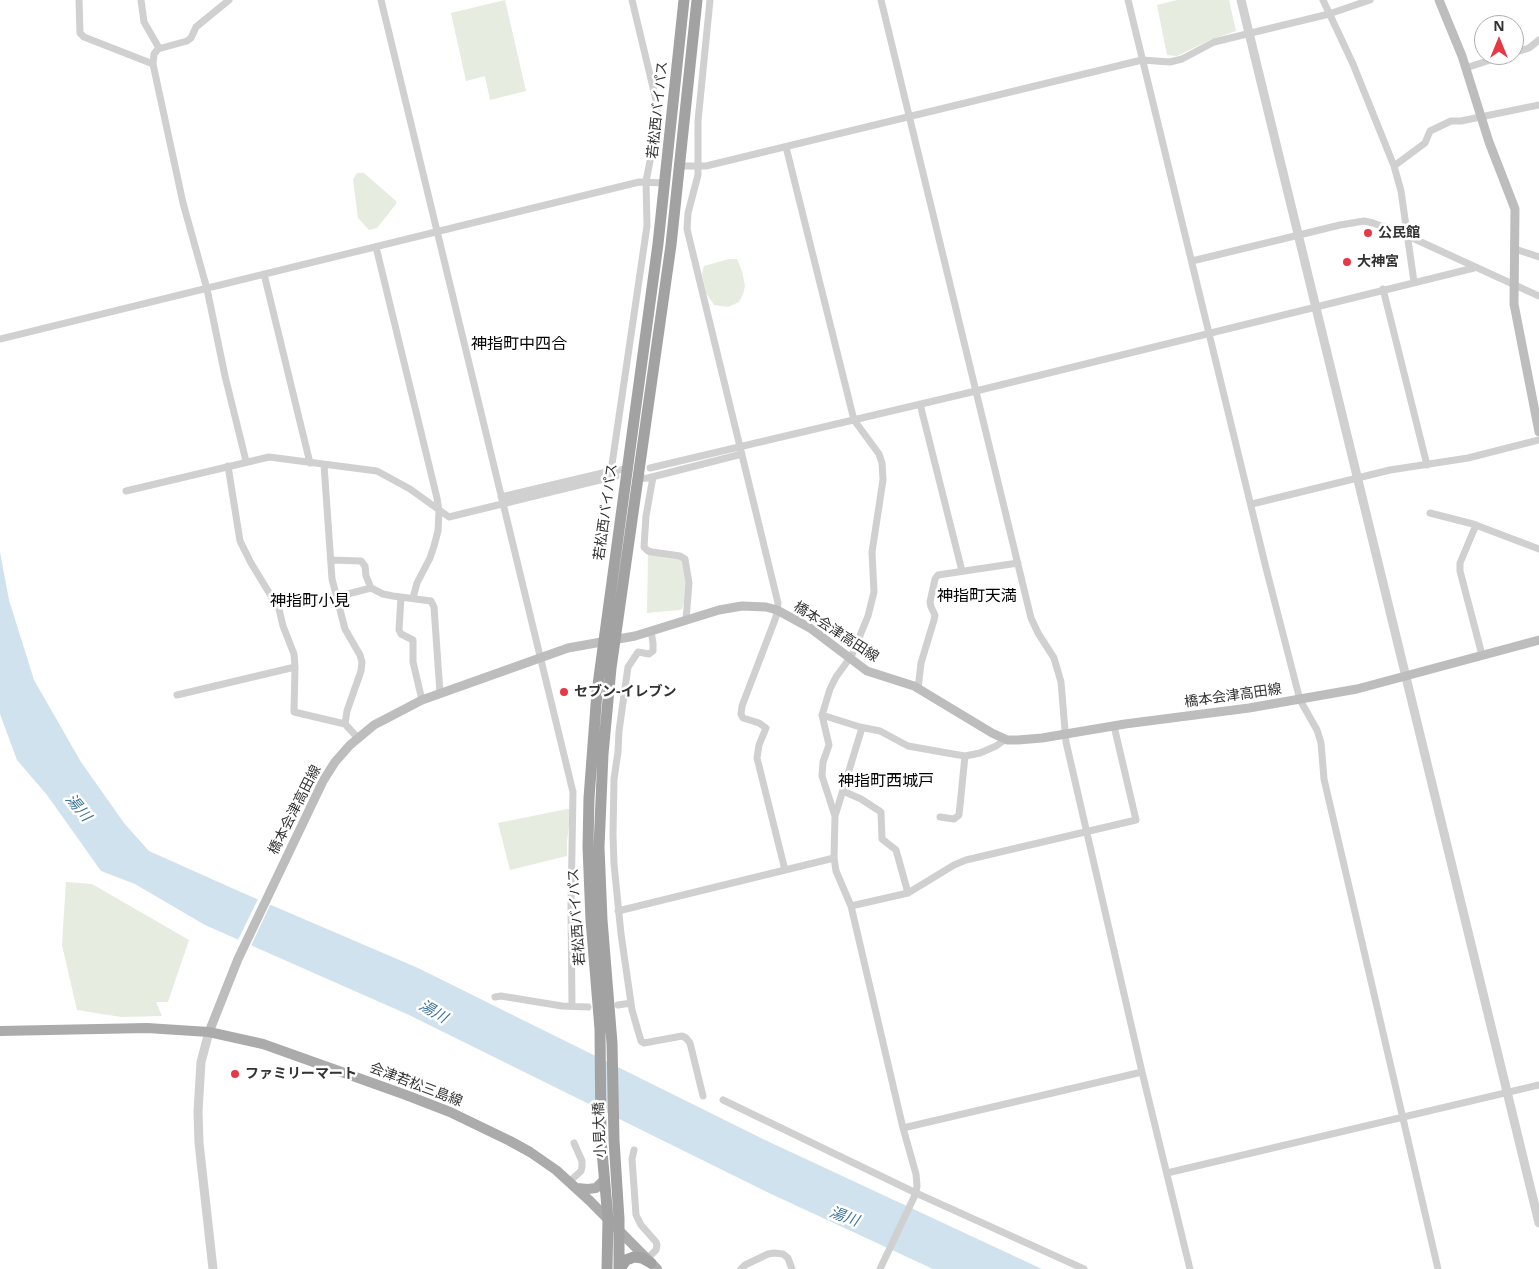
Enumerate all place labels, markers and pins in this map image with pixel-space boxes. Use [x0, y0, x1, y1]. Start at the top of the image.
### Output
place label: 公民館 [1378, 225, 1420, 241]
marker: 公民館 [1362, 227, 1374, 239]
place label: 大神宮 [1357, 254, 1399, 270]
marker: 大神宮 [1341, 256, 1353, 268]
place label: セブン-イレブン [574, 684, 677, 700]
marker: セブン-イレブン [558, 686, 570, 698]
place label: ファミリーマート [245, 1066, 357, 1082]
marker: ファミリーマート [229, 1068, 241, 1080]

